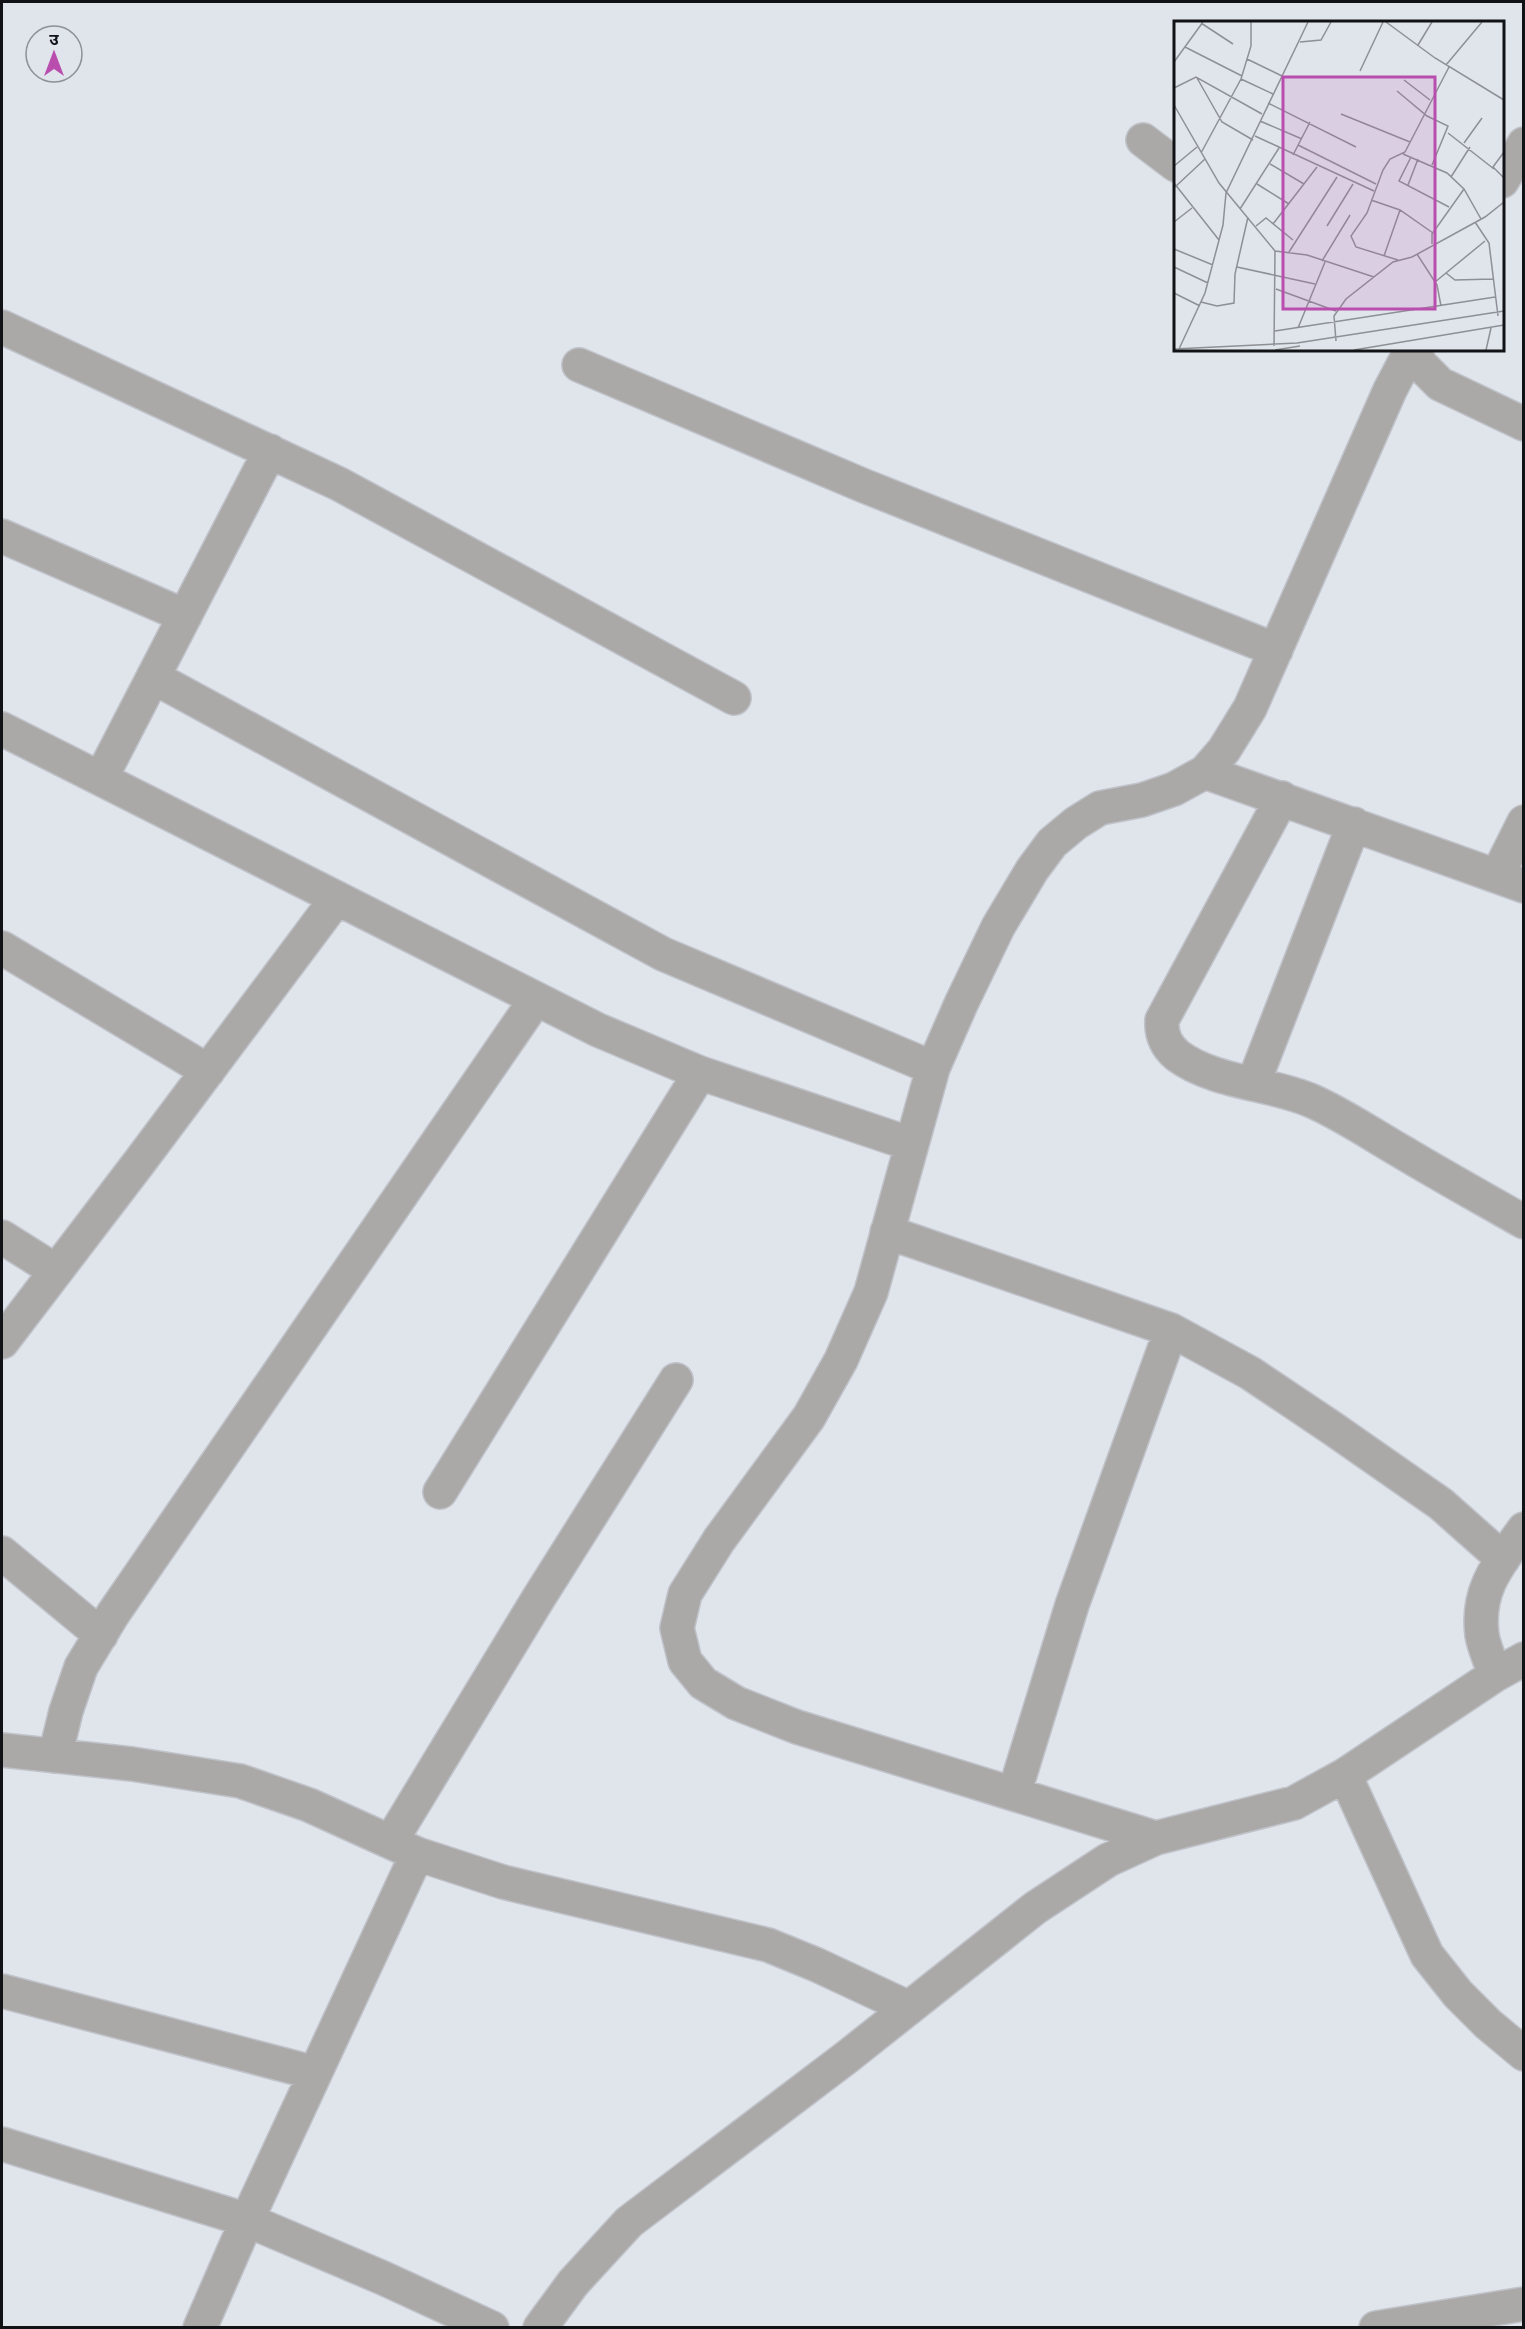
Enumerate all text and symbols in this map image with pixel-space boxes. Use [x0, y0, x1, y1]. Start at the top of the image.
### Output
inset map [1174, 21, 1504, 351]
north arrow [24, 24, 84, 84]
text: उ [49, 30, 59, 48]

